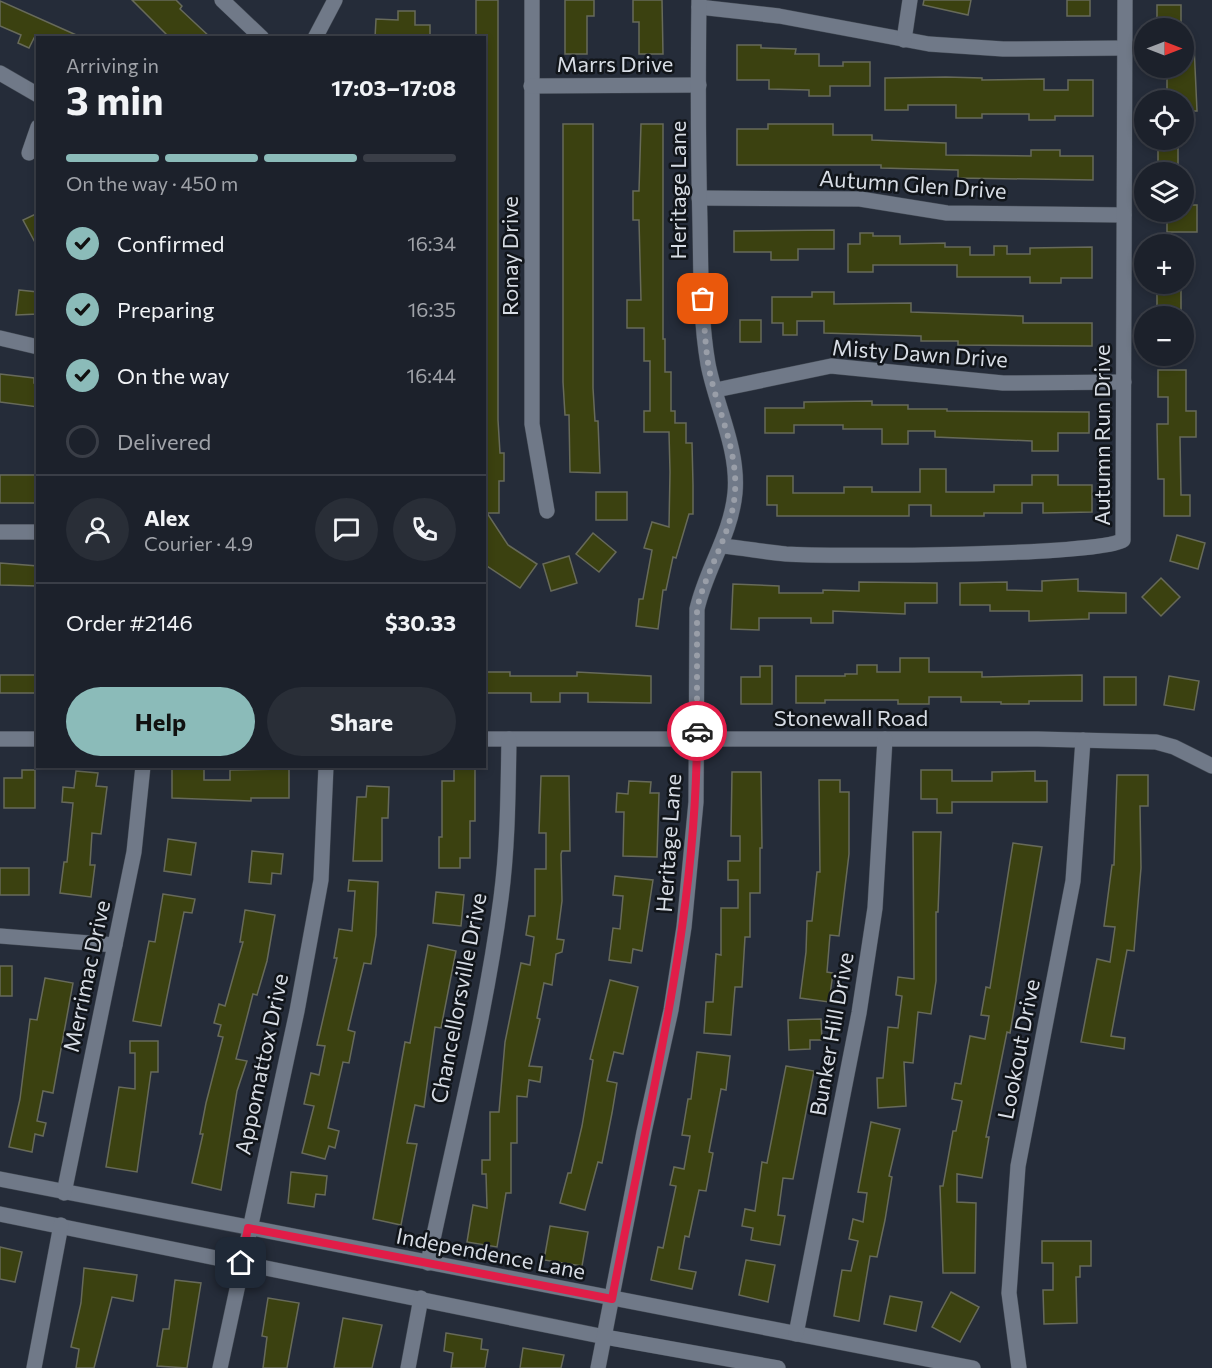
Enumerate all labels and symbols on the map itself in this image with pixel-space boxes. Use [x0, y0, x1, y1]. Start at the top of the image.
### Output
north arrow [1134, 18, 1194, 78]
street label: Marrs Drive [557, 50, 673, 77]
street label: Heritage Lane [664, 121, 691, 259]
street label: Autumn Glen Drive [818, 164, 1008, 204]
street label: Ronay Drive [496, 196, 523, 316]
pin [677, 273, 728, 324]
street label: Misty Dawn Drive [831, 333, 1009, 373]
street label: Autumn Run Drive [1088, 344, 1115, 526]
courier [667, 701, 727, 761]
street label: Stonewall Road [774, 704, 928, 731]
street label: Heritage Lane [650, 773, 686, 913]
street label: Chancellorsville Drive [424, 890, 492, 1106]
street label: Merrimac Drive [57, 897, 115, 1055]
street label: Bunker Hill Drive [803, 950, 859, 1118]
street label: Appomattox Drive [229, 971, 293, 1157]
street label: Lookout Drive [991, 977, 1045, 1121]
street label: Independence Lane [394, 1221, 588, 1285]
pin [215, 1237, 266, 1288]

